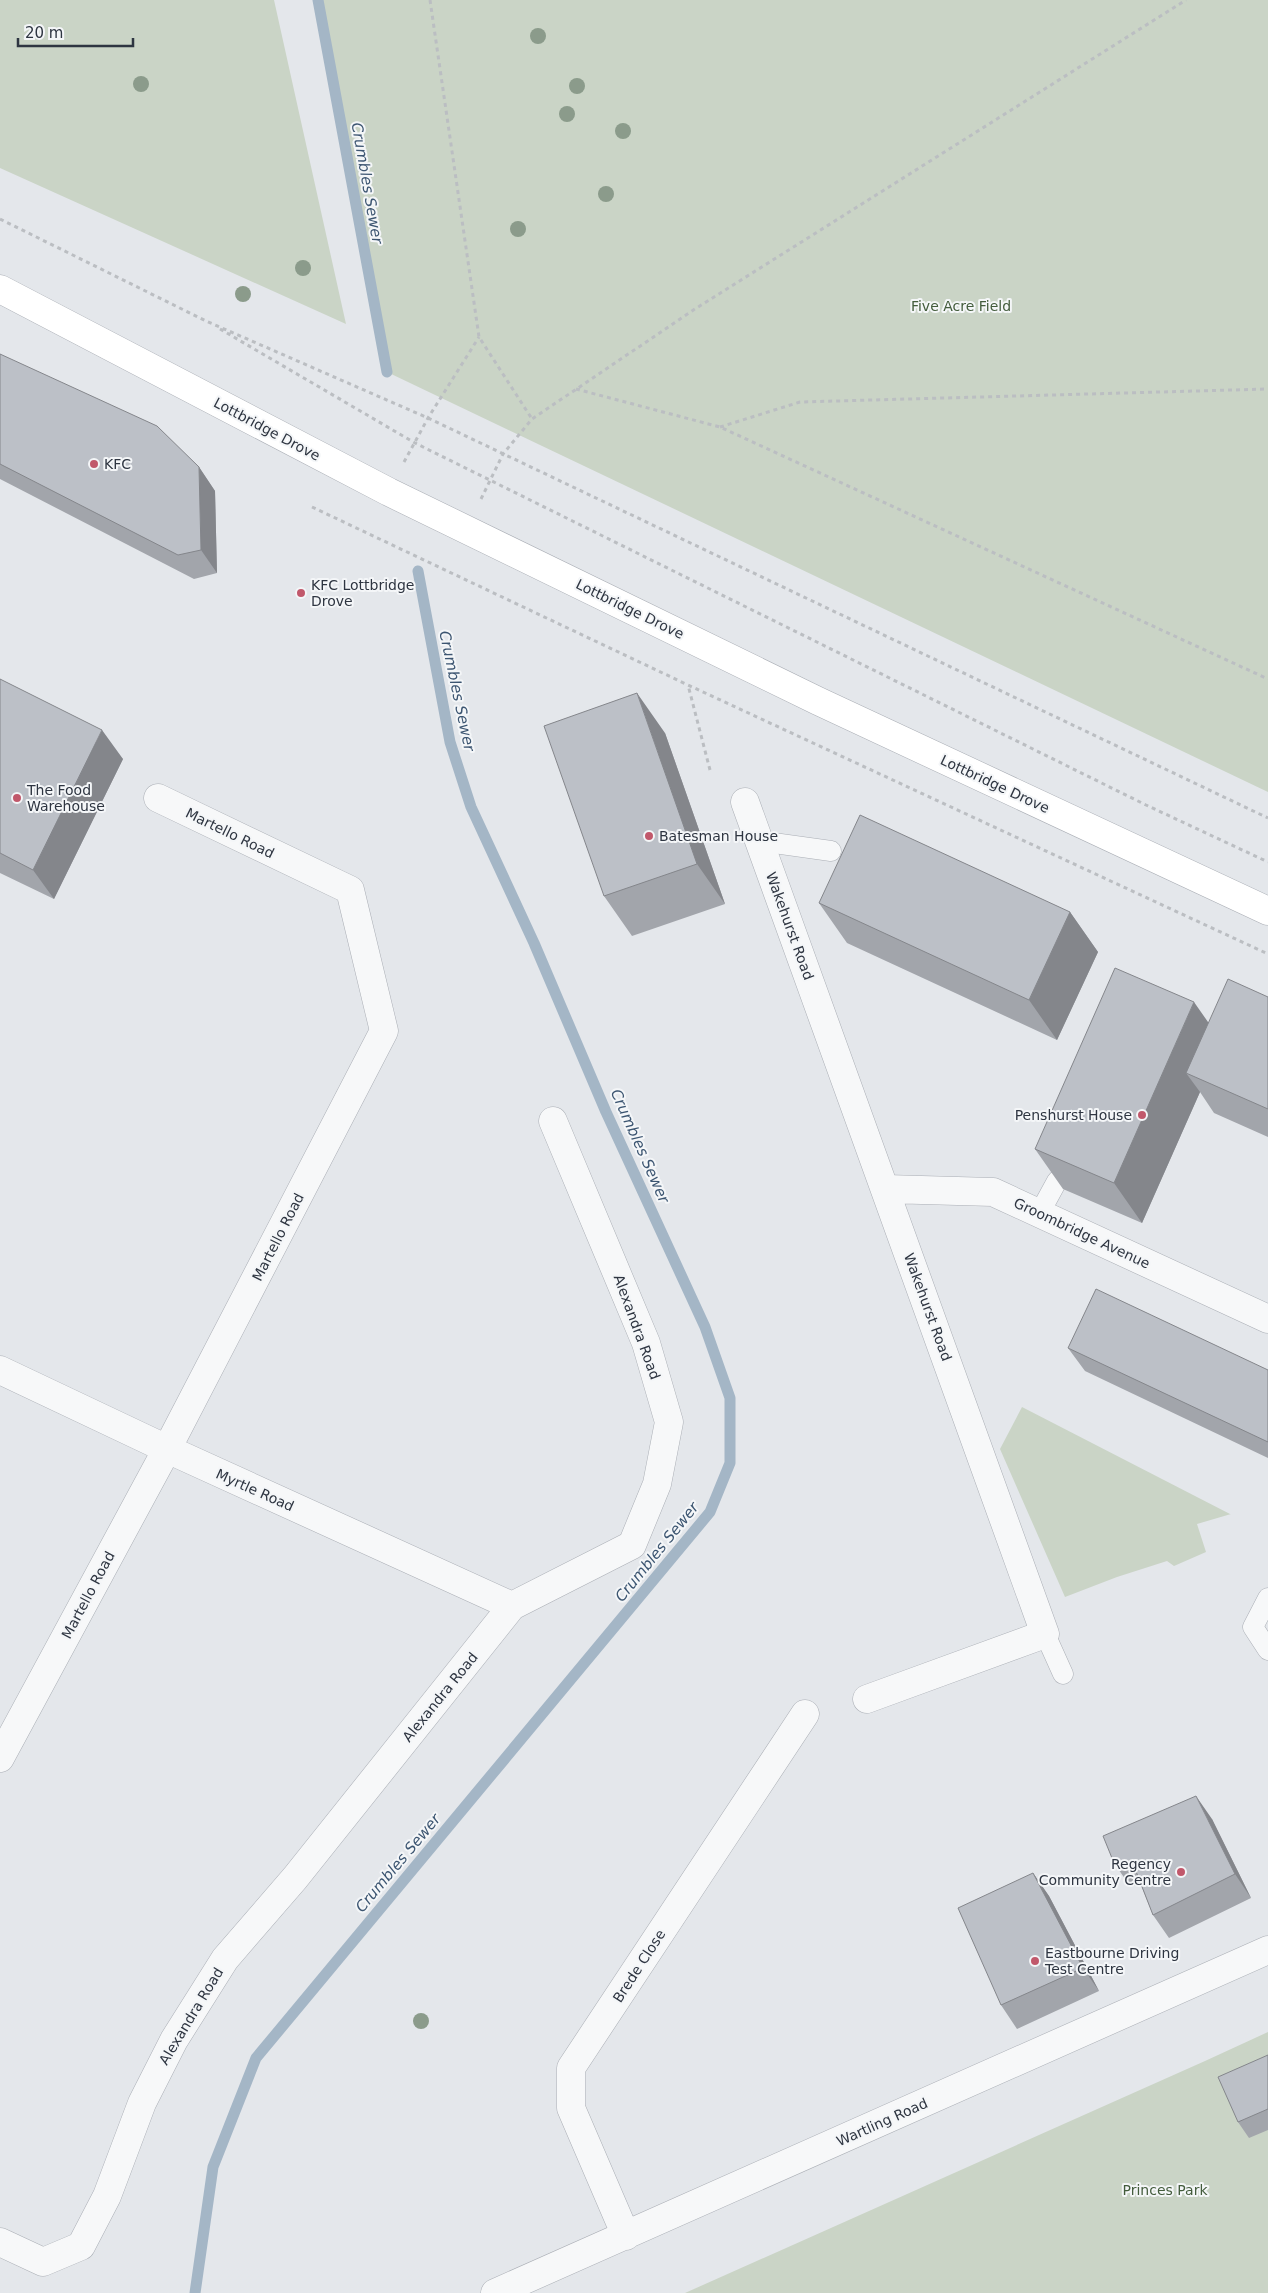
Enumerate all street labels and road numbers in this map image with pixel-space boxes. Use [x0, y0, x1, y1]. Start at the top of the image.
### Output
street label: Lottbridge Drove [211, 394, 323, 464]
street label: Lottbridge Drove [573, 576, 687, 642]
street label: Lottbridge Drove [938, 752, 1052, 816]
street label: Martello Road [183, 805, 277, 861]
street label: Wakehurst Road [763, 870, 817, 982]
street label: Martello Road [249, 1190, 307, 1284]
street label: Groombridge Avenue [1011, 1194, 1153, 1272]
street label: Wakehurst Road [901, 1251, 955, 1363]
street label: Alexandra Road [611, 1272, 663, 1382]
street label: Myrtle Road [214, 1466, 296, 1514]
street label: Martello Road [58, 1549, 118, 1641]
street label: Alexandra Road [399, 1649, 481, 1745]
street label: Brede Close [609, 1927, 669, 2005]
street label: Alexandra Road [156, 1965, 226, 2067]
street label: Wartling Road [834, 2095, 930, 2149]

